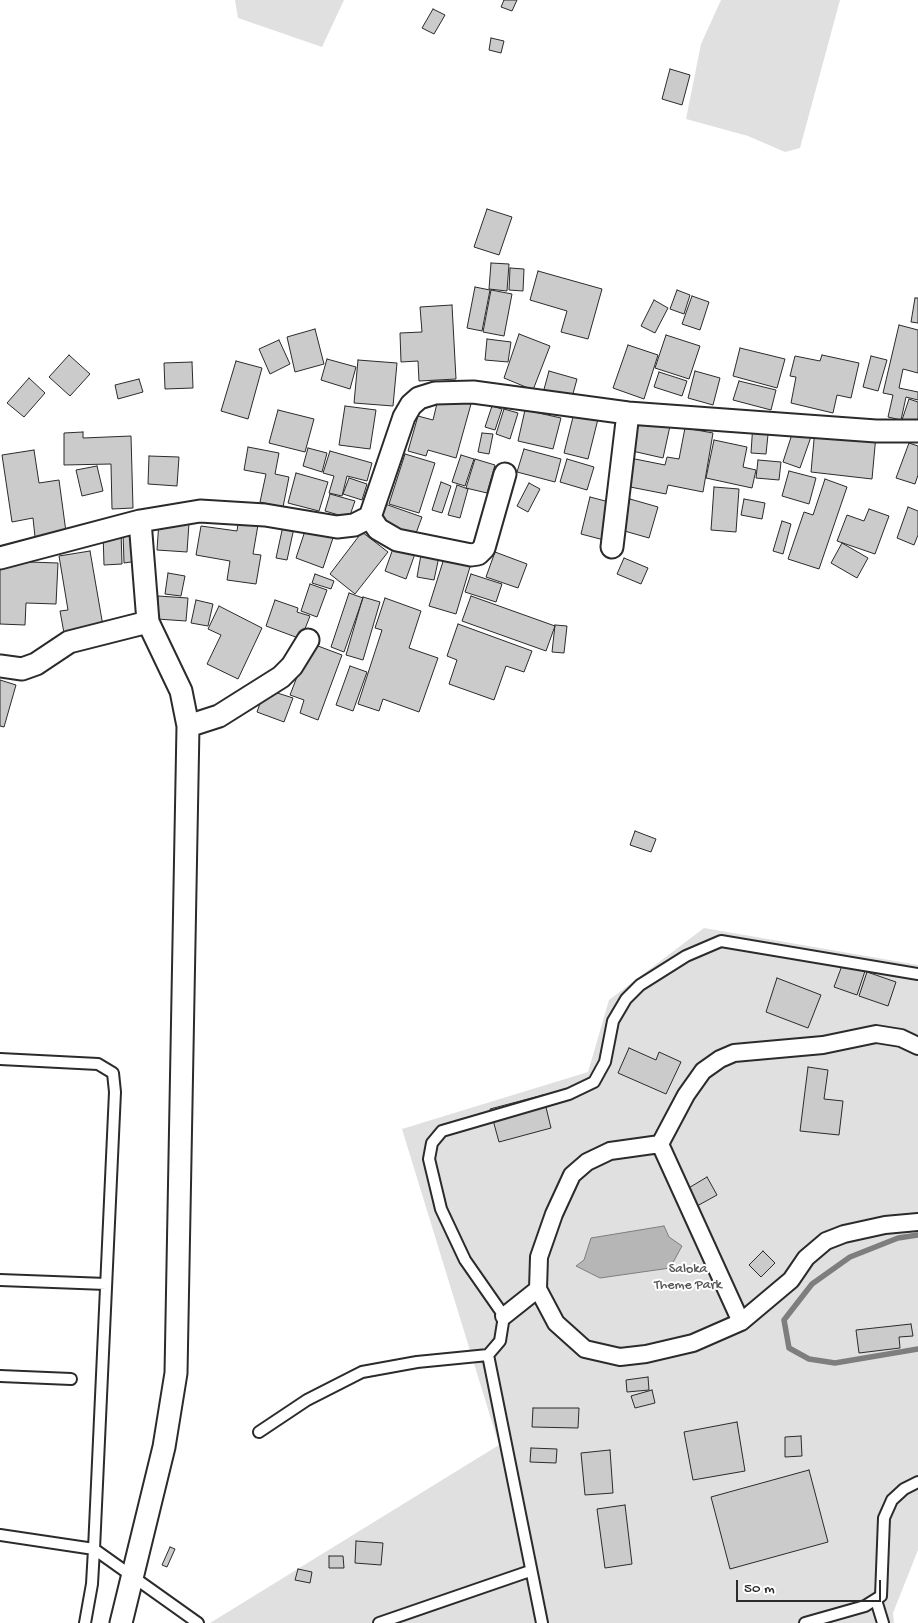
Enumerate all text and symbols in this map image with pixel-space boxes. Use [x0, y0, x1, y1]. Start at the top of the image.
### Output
park label: Saloka Theme Park [654, 1262, 722, 1294]
scale bar [738, 1570, 883, 1602]
text: 50 m [744, 1580, 775, 1598]

